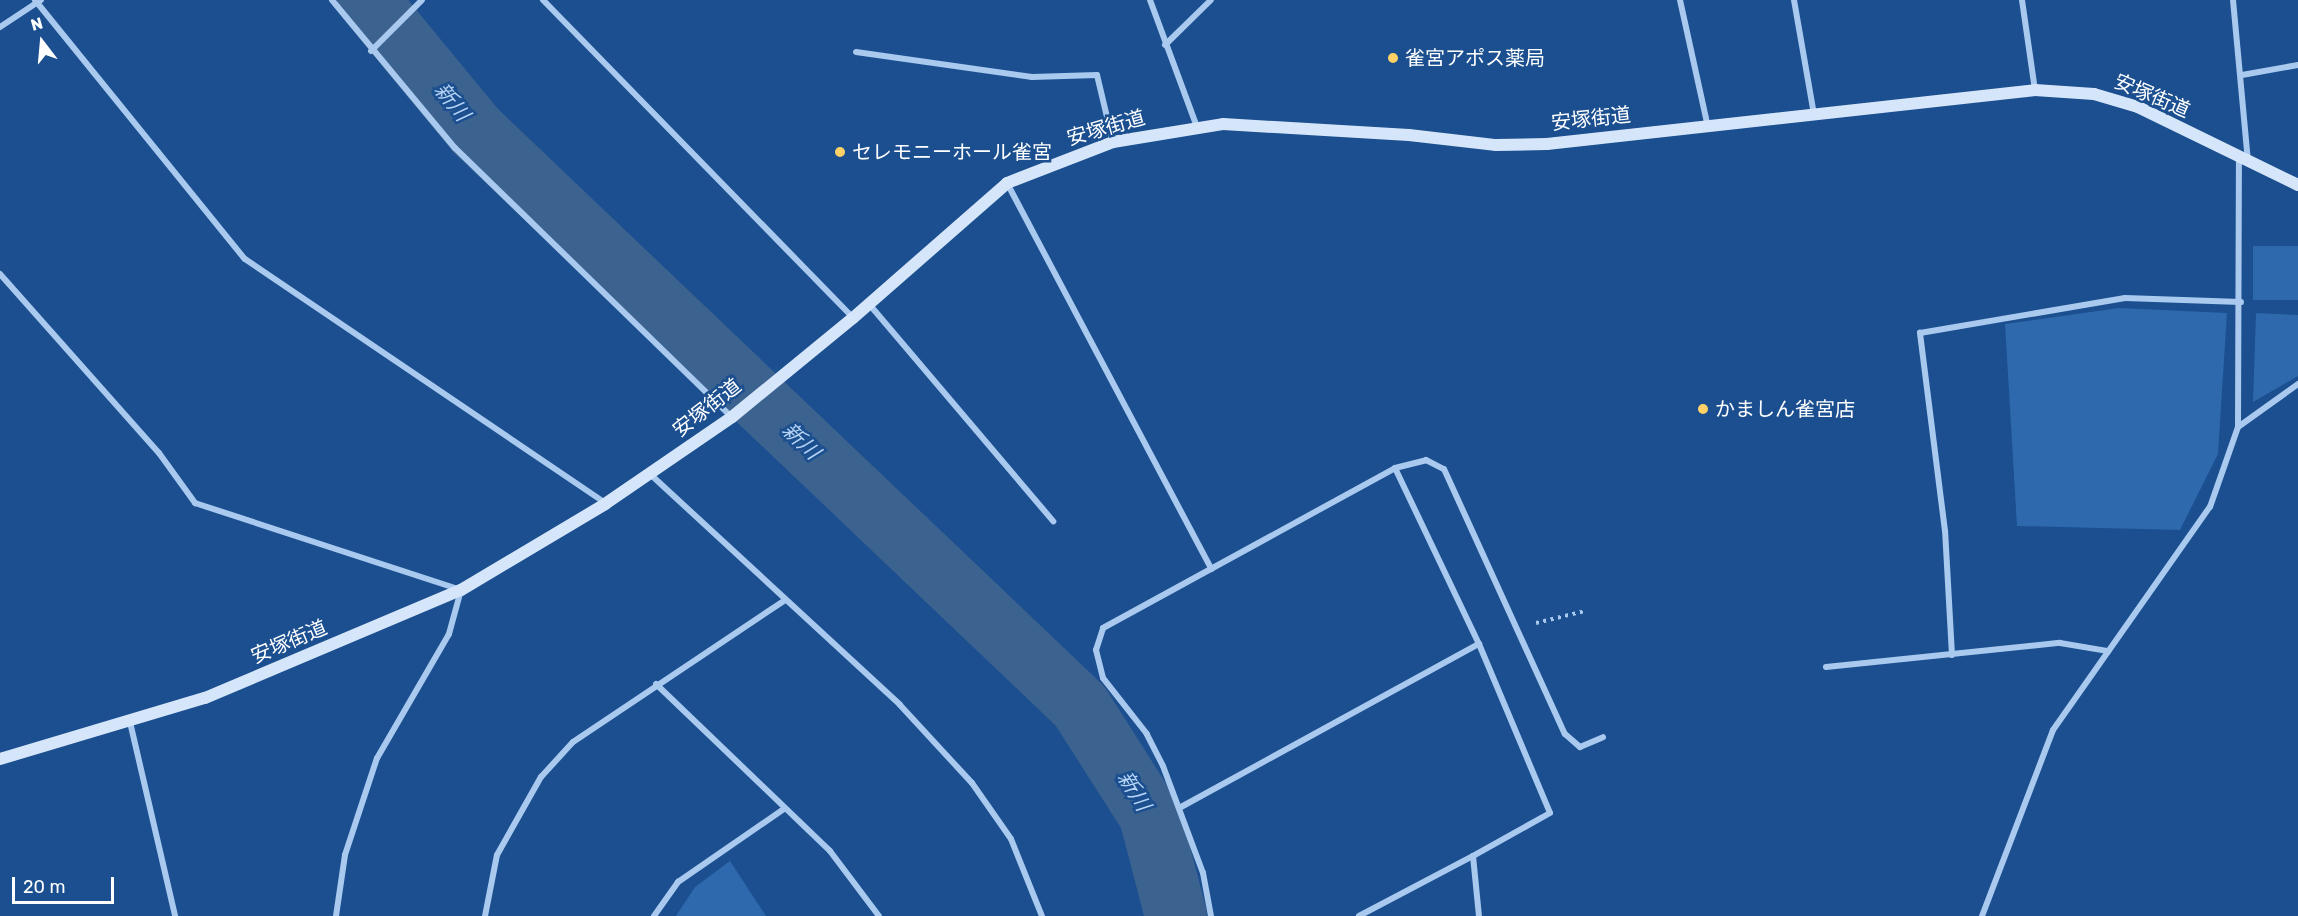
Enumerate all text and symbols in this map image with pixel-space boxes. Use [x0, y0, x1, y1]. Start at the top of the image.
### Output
north arrow [12, 12, 72, 72]
text: N [29, 13, 45, 35]
place label: 雀宮アポス薬局 [1405, 46, 1545, 70]
marker: 雀宮アポス薬局 [1386, 51, 1400, 65]
street label: 安塚街道 [2110, 69, 2194, 123]
water label: 新川 [429, 78, 475, 126]
street label: 安塚街道 [1550, 103, 1632, 135]
street label: 安塚街道 [1064, 105, 1148, 151]
place label: セレモニーホール雀宮 [852, 140, 1052, 164]
marker: セレモニーホール雀宮 [833, 145, 847, 159]
street label: 安塚街道 [668, 374, 746, 442]
place label: かましん雀宮店 [1715, 397, 1855, 421]
marker: かましん雀宮店 [1696, 402, 1710, 416]
water label: 新川 [777, 417, 825, 465]
street label: 安塚街道 [247, 615, 331, 669]
water label: 新川 [1112, 767, 1156, 815]
scale bar [15, 865, 117, 903]
text: 20 m [23, 876, 65, 898]

